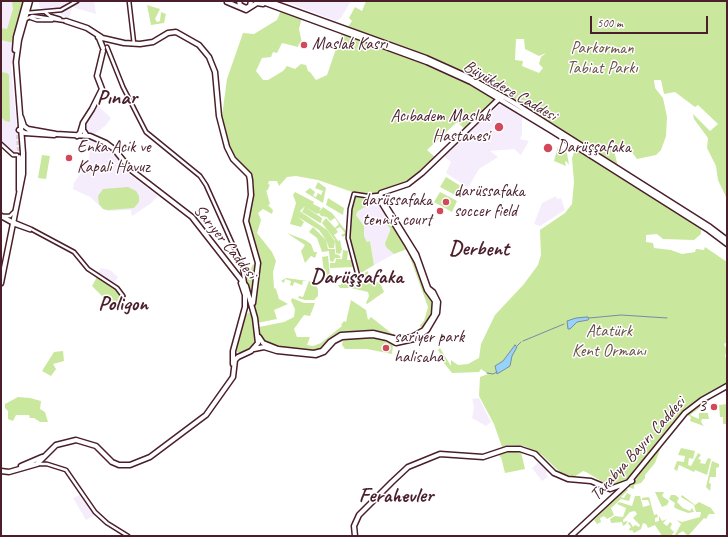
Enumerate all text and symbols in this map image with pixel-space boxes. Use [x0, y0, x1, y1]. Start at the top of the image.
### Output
scale bar [592, 8, 710, 34]
text: 500 m [597, 15, 623, 31]
place label: Maslak Kasrı [312, 35, 388, 55]
park label: Parkorman Tabiat Parkı [566, 39, 638, 79]
marker: Maslak Kasrı [299, 40, 309, 50]
street label: Büyükdere Caddesi [460, 56, 560, 126]
district label: Pınar [97, 85, 137, 111]
place label: Acıbadem Maslak Hastanesi [390, 107, 490, 147]
marker: Acıbadem Maslak Hastanesi [493, 121, 505, 133]
place label: Enka Acik ve Kapali Havuz [77, 138, 151, 178]
place label: Darüşşafaka [557, 138, 631, 158]
marker: Darüşşafaka [542, 142, 554, 154]
marker: Enka Acik ve Kapali Havuz [64, 153, 74, 163]
place label: darüssafaka soccer field [454, 182, 524, 222]
place label: darüssafaka tennis court [362, 191, 432, 231]
marker: darüssafaka soccer field [441, 197, 451, 207]
street label: Sarıyer Caddesi [189, 201, 261, 283]
marker: darüssafaka tennis court [435, 206, 445, 216]
district label: Derbent [449, 236, 509, 262]
district label: Darüşşafaka [311, 264, 403, 290]
district label: Poligon [98, 291, 148, 317]
park label: Atatürk Kent Ormanı [572, 322, 646, 362]
place label: sariyer park halisaha [394, 328, 464, 368]
marker: sariyer park halisaha [381, 343, 391, 353]
street label: Tarabya Bayırı Caddesi [586, 393, 690, 505]
place label: 3 [698, 397, 706, 417]
marker: 3 [709, 402, 719, 412]
district label: Ferahevler [359, 483, 433, 509]

